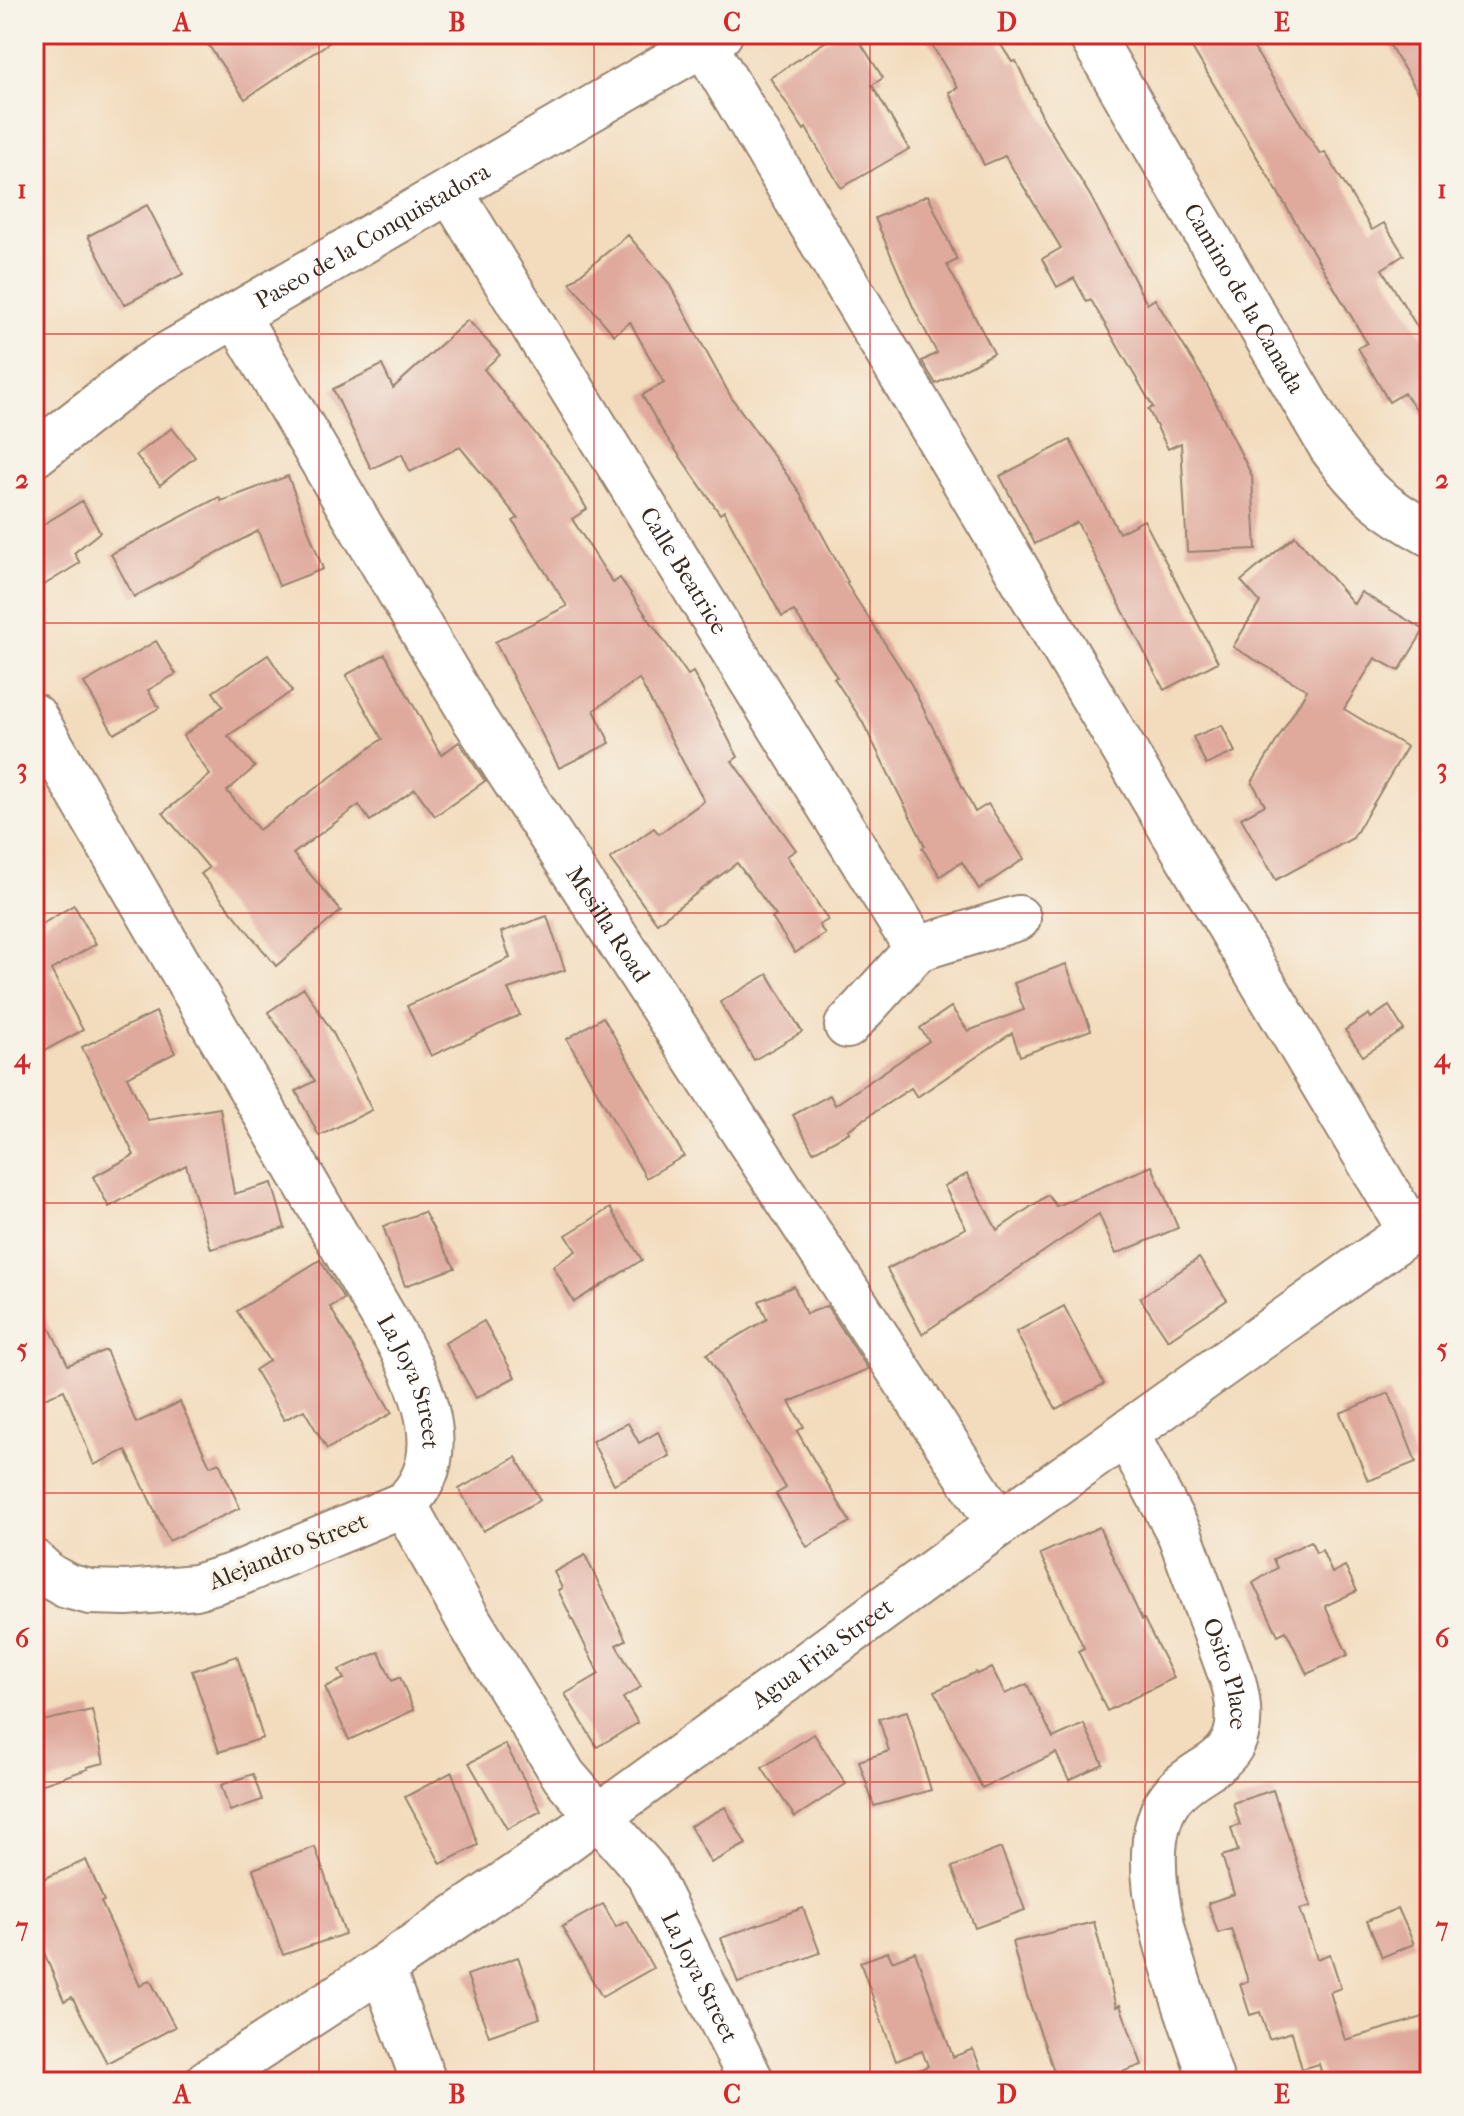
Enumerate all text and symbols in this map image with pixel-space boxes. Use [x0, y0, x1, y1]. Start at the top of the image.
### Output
text: A [172, 7, 192, 38]
text: B [449, 7, 466, 38]
text: C [723, 7, 741, 38]
text: D [997, 7, 1017, 38]
text: E [1274, 7, 1290, 38]
street label: Paseo de la Conquistadora [250, 156, 495, 315]
text: 1 [17, 174, 27, 205]
text: 1 [1437, 174, 1447, 205]
street label: Camino de la Canada [1178, 198, 1311, 399]
text: 2 [15, 464, 29, 495]
text: 2 [1435, 464, 1449, 495]
street label: Calle Beatrice [634, 502, 734, 640]
text: 3 [17, 753, 27, 784]
text: 3 [1437, 753, 1447, 784]
street label: Mesilla Road [560, 861, 657, 988]
text: 4 [13, 1043, 31, 1075]
text: 4 [1433, 1043, 1451, 1075]
street label: La Joya Street [371, 1309, 445, 1450]
text: 5 [16, 1333, 28, 1364]
text: 5 [1436, 1333, 1448, 1364]
street label: Alejandro Street [204, 1506, 372, 1596]
street label: Agua Fria Street [745, 1592, 899, 1715]
street label: Osito Place [1197, 1614, 1253, 1731]
text: 6 [15, 1623, 30, 1654]
text: 6 [1435, 1623, 1450, 1654]
street label: La Joya Street [655, 1907, 744, 2047]
text: 7 [15, 1912, 29, 1943]
text: 7 [1435, 1912, 1449, 1943]
text: A [172, 2079, 192, 2110]
text: B [449, 2079, 466, 2110]
text: C [723, 2079, 741, 2110]
text: D [997, 2079, 1017, 2110]
text: E [1274, 2079, 1290, 2110]

